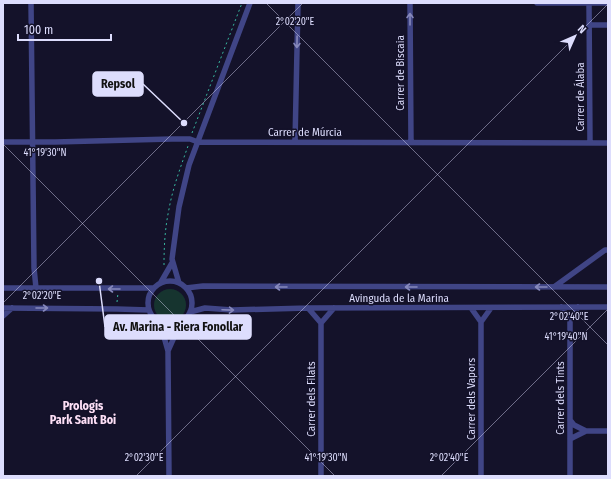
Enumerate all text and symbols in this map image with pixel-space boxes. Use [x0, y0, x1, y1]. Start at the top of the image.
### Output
one-way arrow [406, 13, 414, 26]
scale bar [18, 16, 111, 42]
text: 2°02'20"E [276, 16, 315, 28]
north arrow [555, 16, 595, 56]
text: N [575, 22, 589, 36]
text: 100 m [24, 23, 53, 37]
one-way arrow [294, 35, 301, 48]
street label: Carrer de Biscaia [394, 35, 407, 111]
street label: Carrer de Álaba [573, 62, 587, 132]
callout: Repsol [93, 72, 143, 96]
text: Repsol [101, 77, 136, 91]
street label: Carrer de Múrcia [268, 126, 342, 139]
text: 41°19'30"N [23, 147, 67, 159]
one-way arrow [275, 283, 288, 291]
one-way arrow [405, 283, 418, 291]
one-way arrow [535, 283, 548, 291]
one-way arrow [108, 285, 121, 292]
text: 2°02'20"E [23, 290, 62, 302]
street label: Avinguda de la Marina [349, 292, 449, 305]
one-way arrow [35, 304, 48, 312]
one-way arrow [221, 306, 234, 313]
text: 2°02'40"E [550, 311, 589, 323]
callout: Av. Marina - Riera Fonollar [105, 315, 251, 339]
text: Av. Marina - Riera Fonollar [112, 320, 244, 334]
text: 41°19'40"N [544, 331, 588, 343]
street label: Carrer dels Vapors [465, 358, 478, 440]
street label: Carrer dels Filats [305, 361, 318, 437]
street label: Carrer dels Tints [554, 361, 567, 435]
district label: Prologis Park Sant Boi [50, 399, 116, 427]
text: 2°02'30"E [125, 452, 164, 464]
text: 41°19'30"N [304, 452, 348, 464]
text: 2°02'40"E [430, 452, 469, 464]

